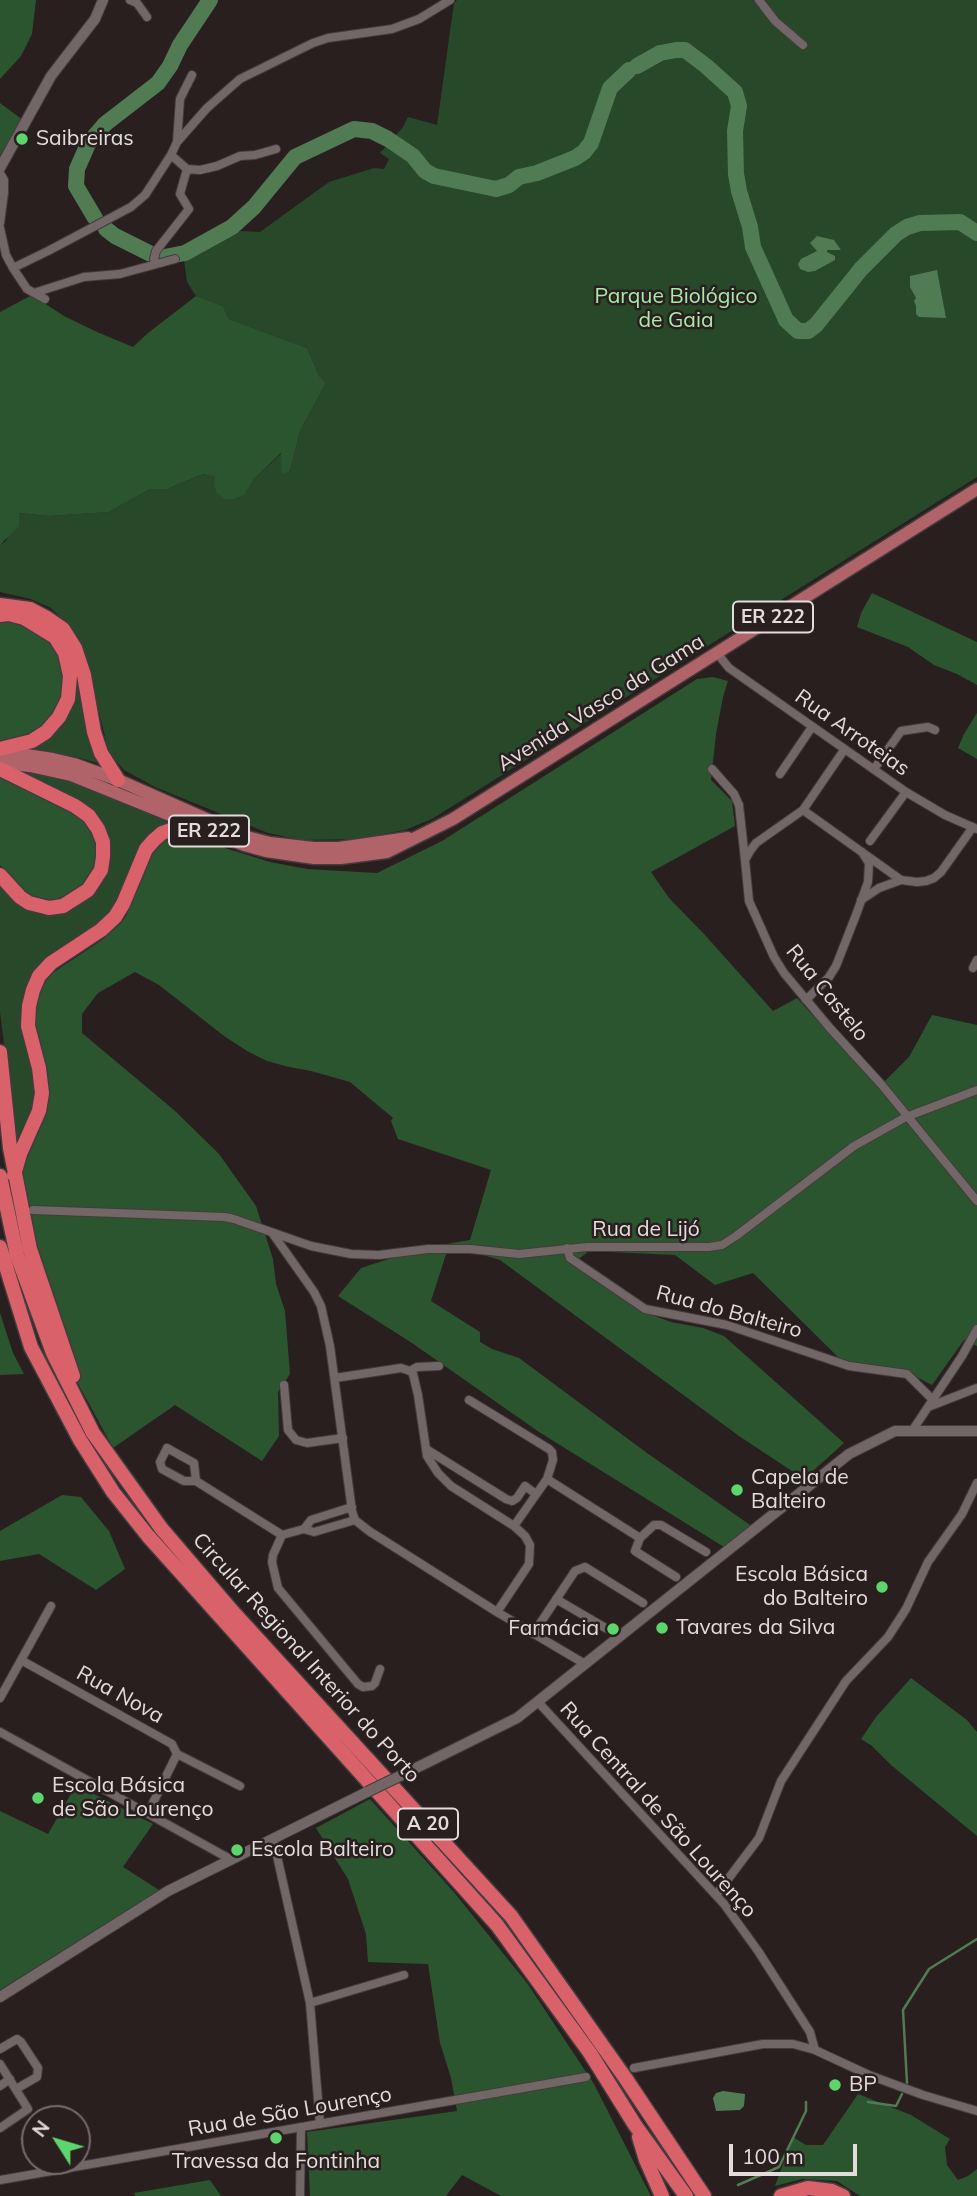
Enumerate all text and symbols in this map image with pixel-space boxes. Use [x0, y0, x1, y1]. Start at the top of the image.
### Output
place label: Saibreiras [36, 126, 134, 152]
marker: Saibreiras [14, 131, 30, 147]
park label: Parque Biológico de Gaia [595, 284, 757, 334]
road number: ER 222 [733, 602, 813, 632]
street label: Avenida Vasco da Gama [493, 629, 709, 777]
street label: Rua Arroteias [790, 684, 914, 782]
road number: ER 222 [169, 816, 249, 846]
street label: Rua Castelo [780, 939, 874, 1047]
street label: Rua de Lijó [592, 1217, 700, 1243]
street label: Rua do Balteiro [653, 1280, 805, 1344]
place label: Capela de Balteiro [751, 1465, 849, 1515]
marker: Capela de Balteiro [729, 1482, 745, 1498]
street label: Circular Regional Interior do Porto [187, 1528, 425, 1788]
place label: Escola Básica do Balteiro [735, 1562, 868, 1612]
marker: Escola Básica do Balteiro [874, 1579, 890, 1595]
place label: Tavares da Silva [676, 1615, 835, 1641]
place label: Farmácia [508, 1616, 599, 1642]
marker: Tavares da Silva [654, 1620, 670, 1636]
marker: Farmácia [605, 1621, 621, 1637]
street label: Rua Nova [72, 1661, 168, 1729]
street label: Rua Central de São Lourenço [554, 1697, 762, 1923]
place label: Escola Básica de São Lourenço [52, 1773, 214, 1823]
marker: Escola Básica de São Lourenço [30, 1790, 46, 1806]
road number: A 20 [398, 1808, 458, 1840]
place label: Escola Balteiro [251, 1837, 394, 1863]
marker: Escola Balteiro [229, 1842, 245, 1858]
place label: BP [849, 2072, 877, 2098]
marker: BP [827, 2077, 843, 2093]
street label: Rua de São Lourenço [186, 2082, 394, 2142]
north arrow [21, 2105, 91, 2175]
text: N [27, 2116, 55, 2142]
marker: Travessa da Fontinha [268, 2130, 284, 2146]
scale bar [732, 2130, 860, 2174]
text: 100 m [742, 2143, 804, 2169]
place label: Travessa da Fontinha [172, 2149, 380, 2175]

